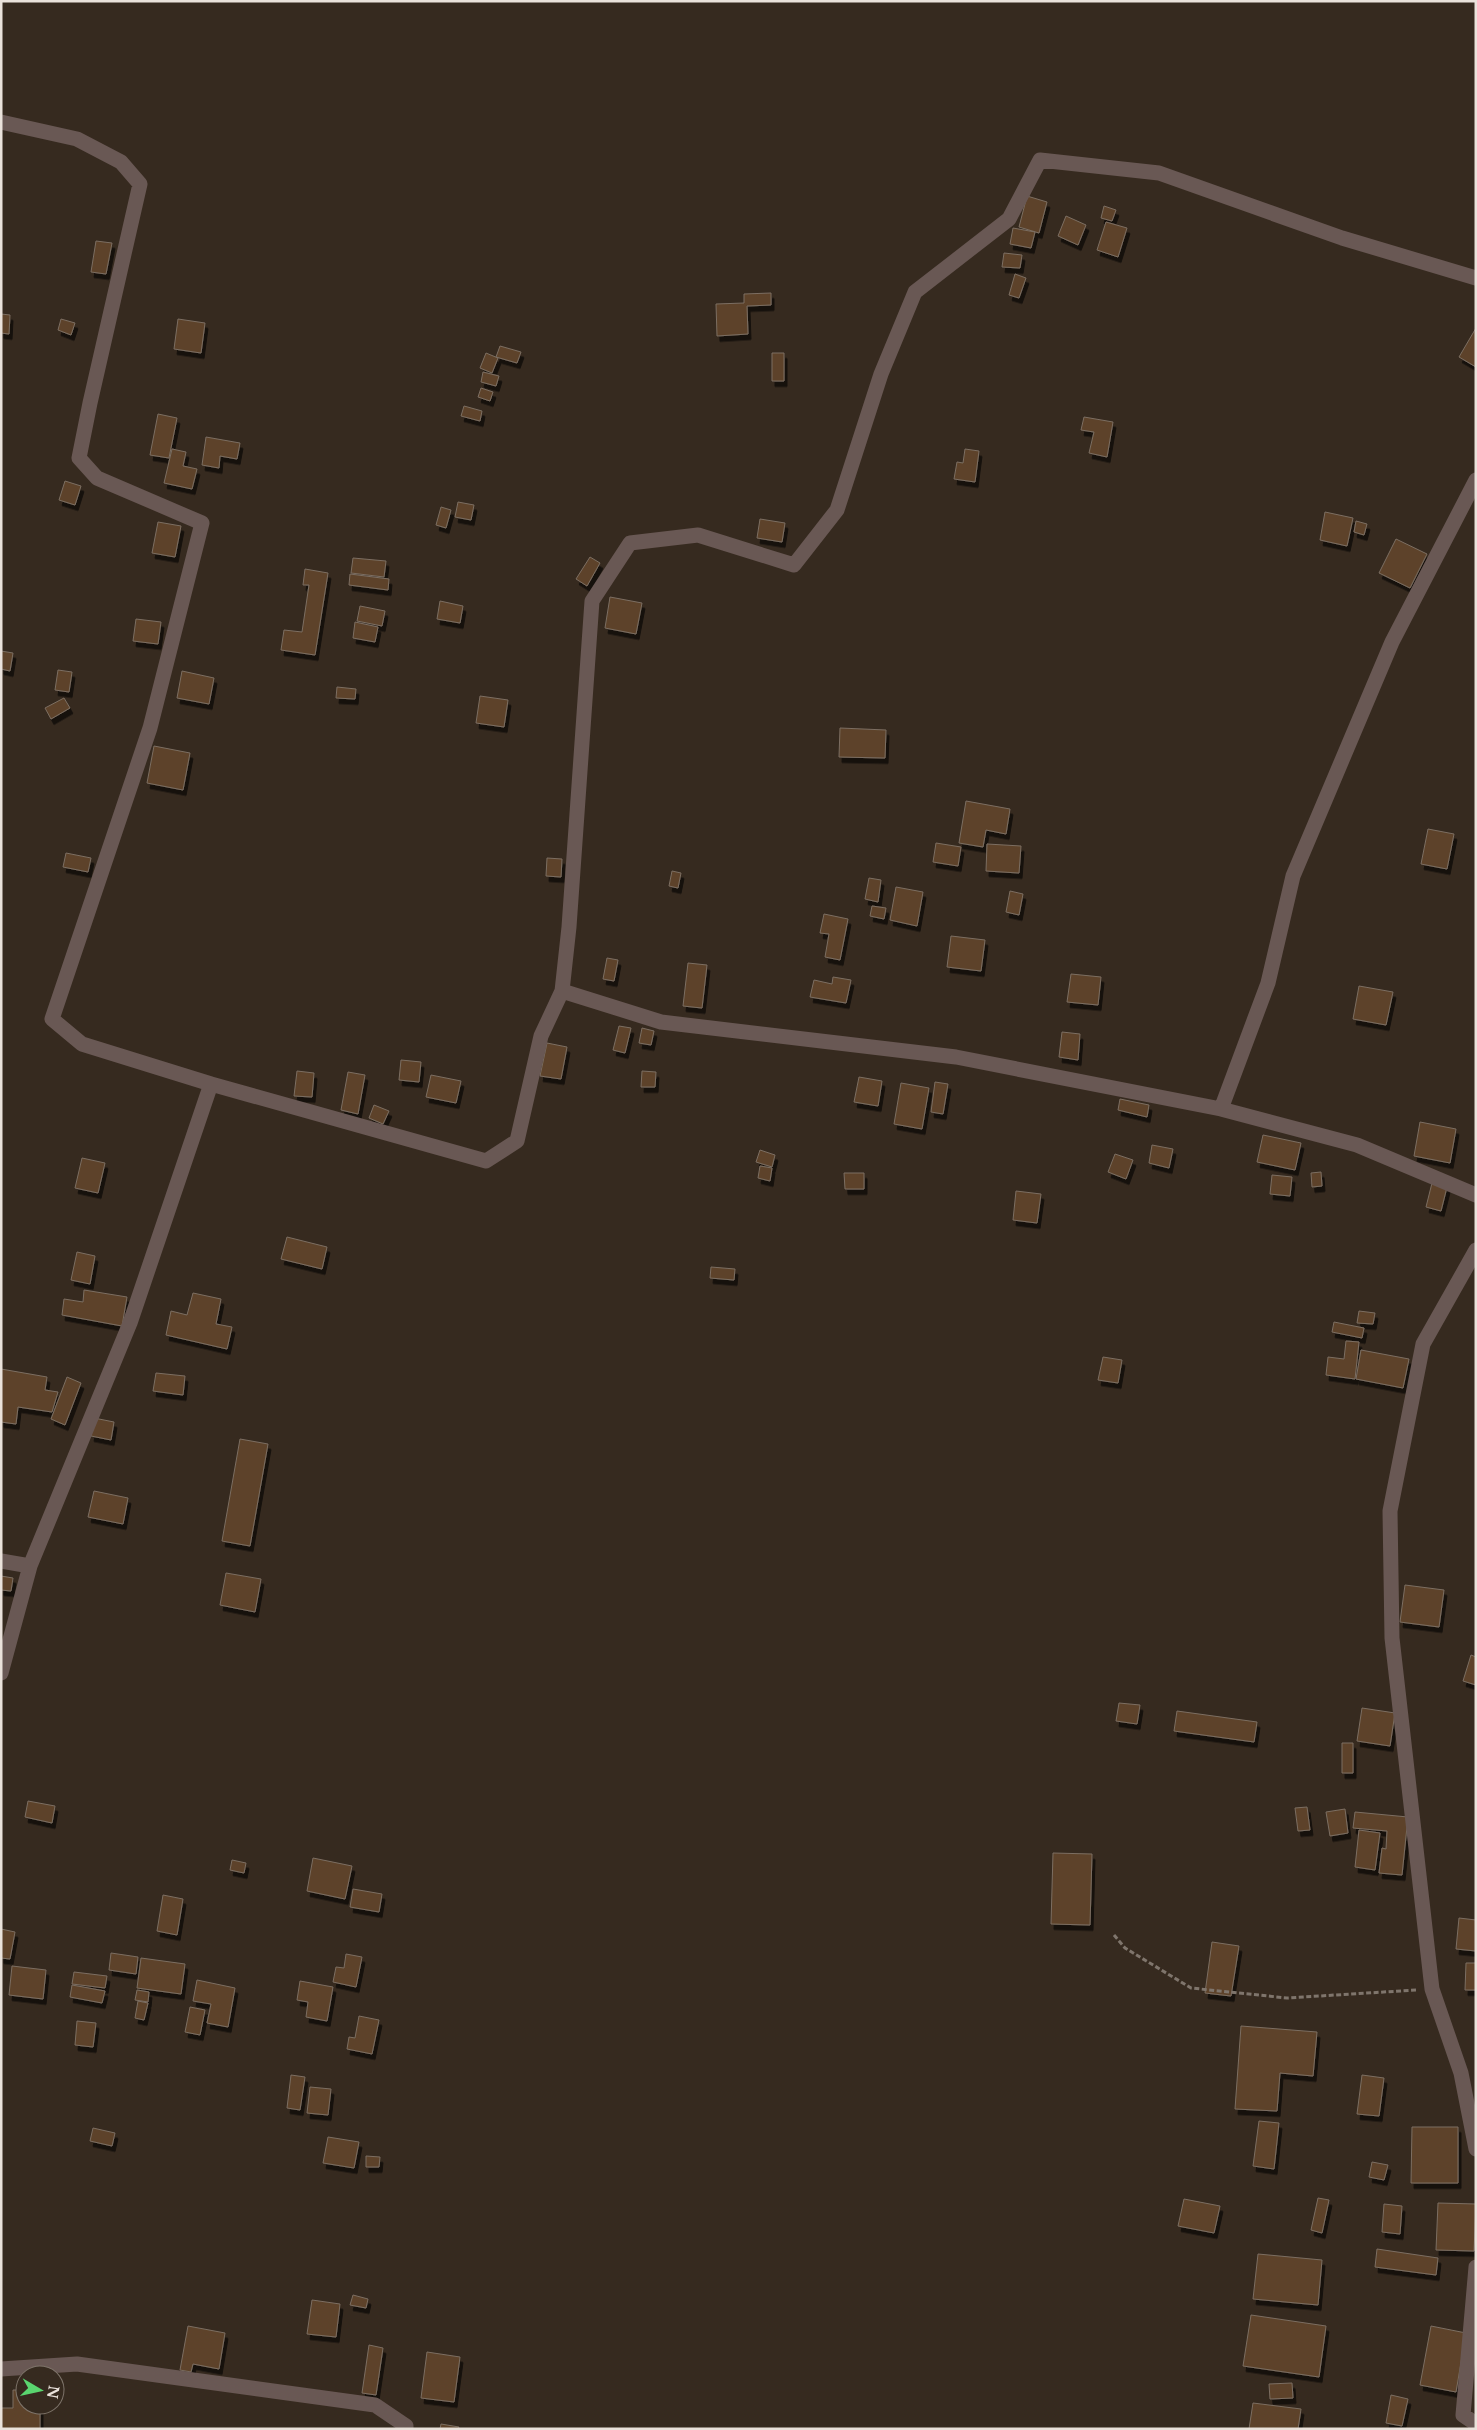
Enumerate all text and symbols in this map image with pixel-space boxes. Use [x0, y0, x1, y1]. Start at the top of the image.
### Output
north arrow [15, 2365, 65, 2415]
text: N [43, 2384, 63, 2400]

